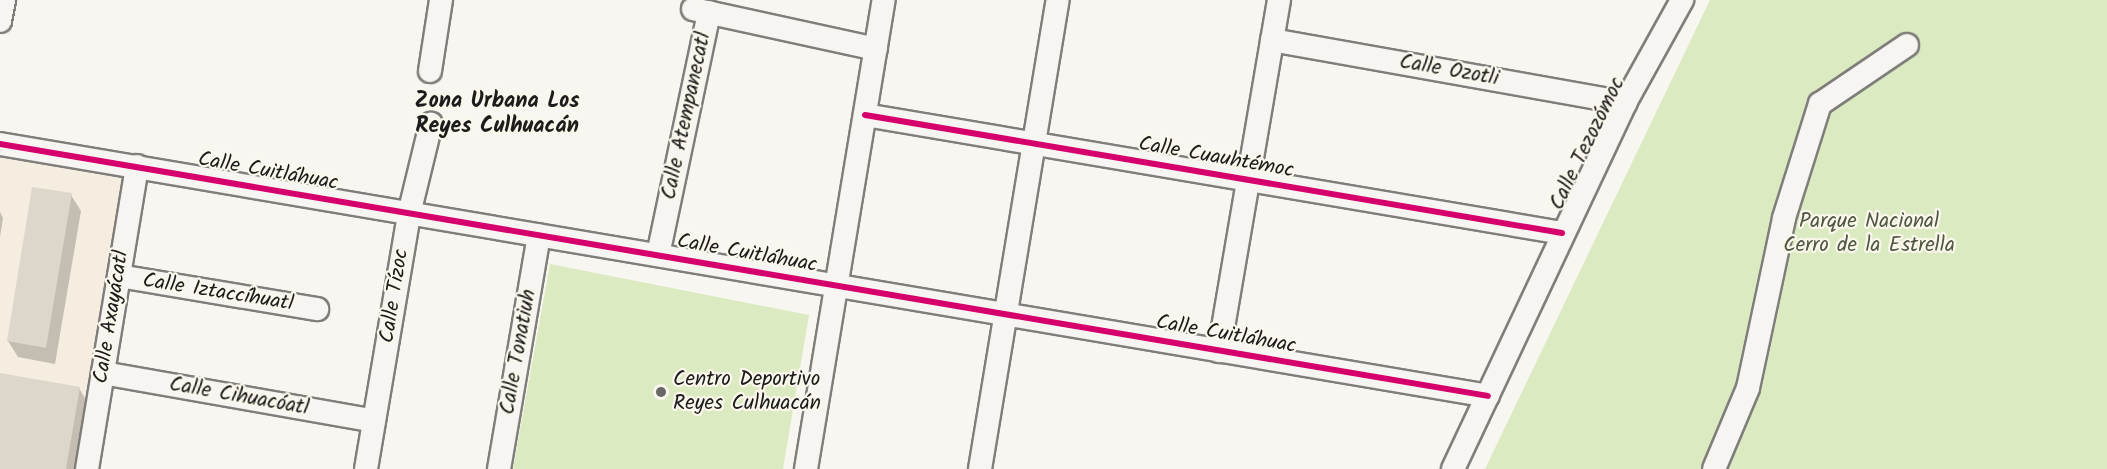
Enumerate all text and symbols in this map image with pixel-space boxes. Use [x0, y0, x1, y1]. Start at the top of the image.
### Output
street label: Calle Atempanecatl [657, 30, 717, 202]
street label: Calle Ozotli [1397, 50, 1501, 92]
street label: Calle Tezozómoc [1545, 74, 1631, 214]
district label: Zona Urbana Los Reyes Culhuacán [414, 88, 580, 140]
street label: Calle Cuauhtémoc [1136, 132, 1296, 184]
street label: Calle Cuitláhuac [196, 147, 340, 197]
park label: Parque Nacional Cerro de la Estrella [1783, 209, 1955, 259]
street label: Calle Cuitláhuac [675, 229, 819, 279]
street label: Calle Tízoc [375, 247, 415, 345]
street label: Calle Axayácatl [89, 249, 135, 385]
street label: Calle Iztaccíhuatl [141, 269, 295, 317]
street label: Calle Tonatiuh [496, 287, 542, 417]
street label: Calle Cuitláhuac [1154, 310, 1298, 360]
place label: Centro Deportivo Reyes Culhuacán [673, 367, 821, 417]
street label: Calle Cihuacóatl [167, 372, 311, 422]
marker: Centro Deportivo Reyes Culhuacán [654, 385, 668, 399]

